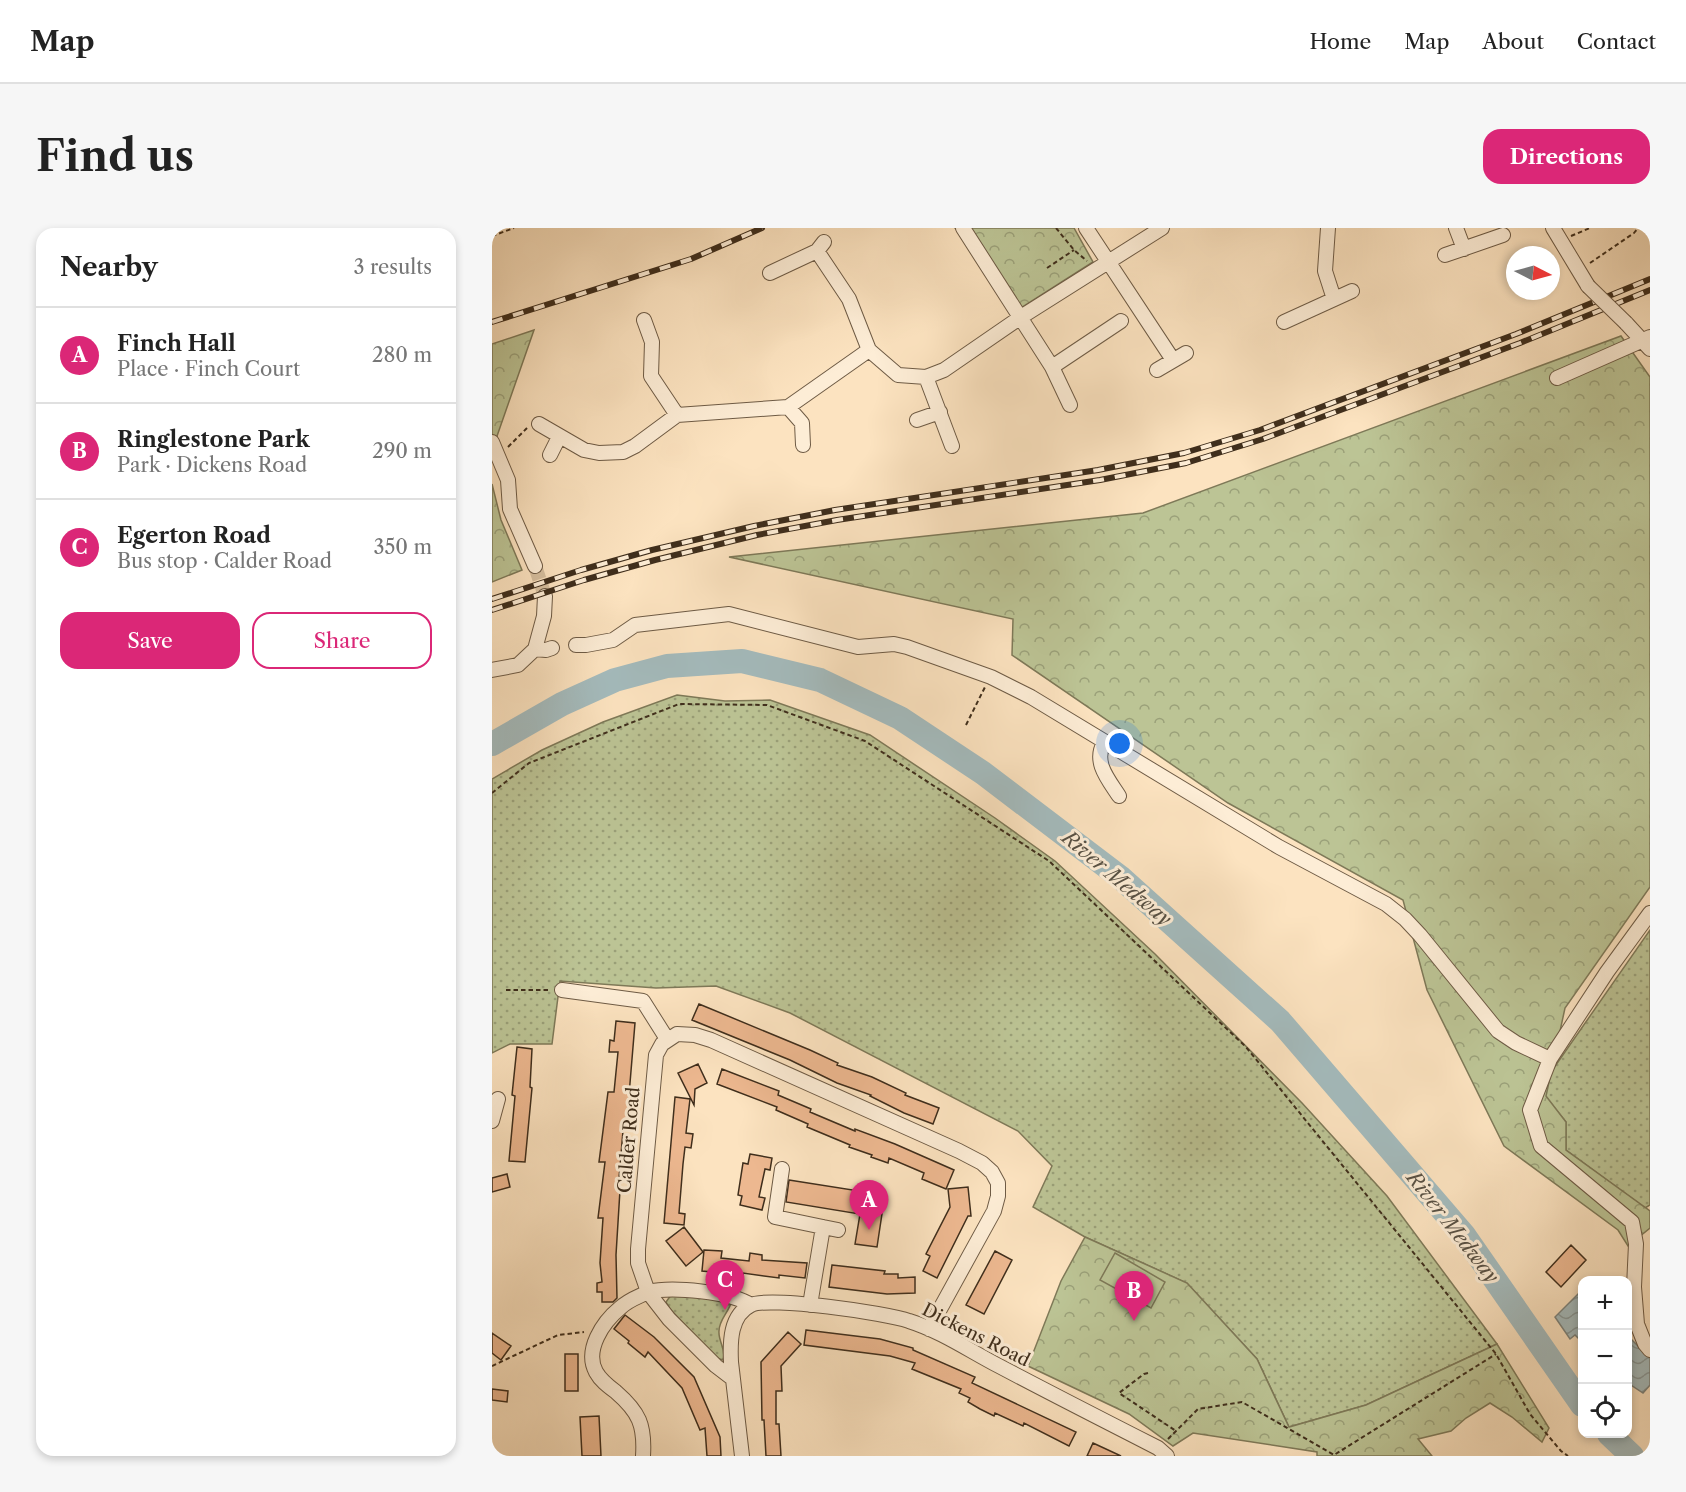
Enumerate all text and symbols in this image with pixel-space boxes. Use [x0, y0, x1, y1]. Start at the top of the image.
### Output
text: Map [30, 24, 94, 58]
text: Home [1310, 29, 1371, 54]
text: Map [1404, 29, 1449, 54]
text: About [1482, 29, 1544, 54]
text: Contact [1577, 29, 1656, 54]
button: Directions [1483, 129, 1650, 184]
text: Find us [36, 130, 194, 182]
north arrow [1506, 246, 1560, 300]
text: Nearby [60, 251, 158, 283]
text: 3 results [354, 255, 432, 279]
text: Finch Hall [117, 330, 236, 357]
text: A [72, 343, 87, 367]
text: 280 m [372, 343, 432, 367]
text: Place · Finch Court [117, 357, 300, 381]
text: Ringlestone Park [117, 426, 310, 453]
text: B [72, 439, 87, 463]
text: 290 m [372, 439, 432, 463]
text: Park · Dickens Road [117, 453, 307, 477]
text: Egerton Road [117, 522, 271, 549]
text: C [71, 535, 88, 559]
text: 350 m [374, 535, 432, 559]
text: Bus stop · Calder Road [117, 549, 332, 573]
button: Save [60, 612, 240, 669]
button: Share [252, 612, 432, 669]
your location [1105, 729, 1134, 758]
water label: River Medway [1056, 824, 1177, 931]
street label: Calder Road [613, 1086, 645, 1194]
water label: River Medway [1401, 1165, 1504, 1288]
pin: A [850, 1180, 889, 1230]
pin: C [706, 1260, 744, 1310]
pin: B [1114, 1272, 1154, 1321]
map controls [1578, 1276, 1632, 1438]
button: + [1578, 1276, 1632, 1330]
street label: Dickens Road [919, 1298, 1033, 1372]
button: − [1578, 1330, 1632, 1384]
button: locate [1578, 1384, 1632, 1438]

